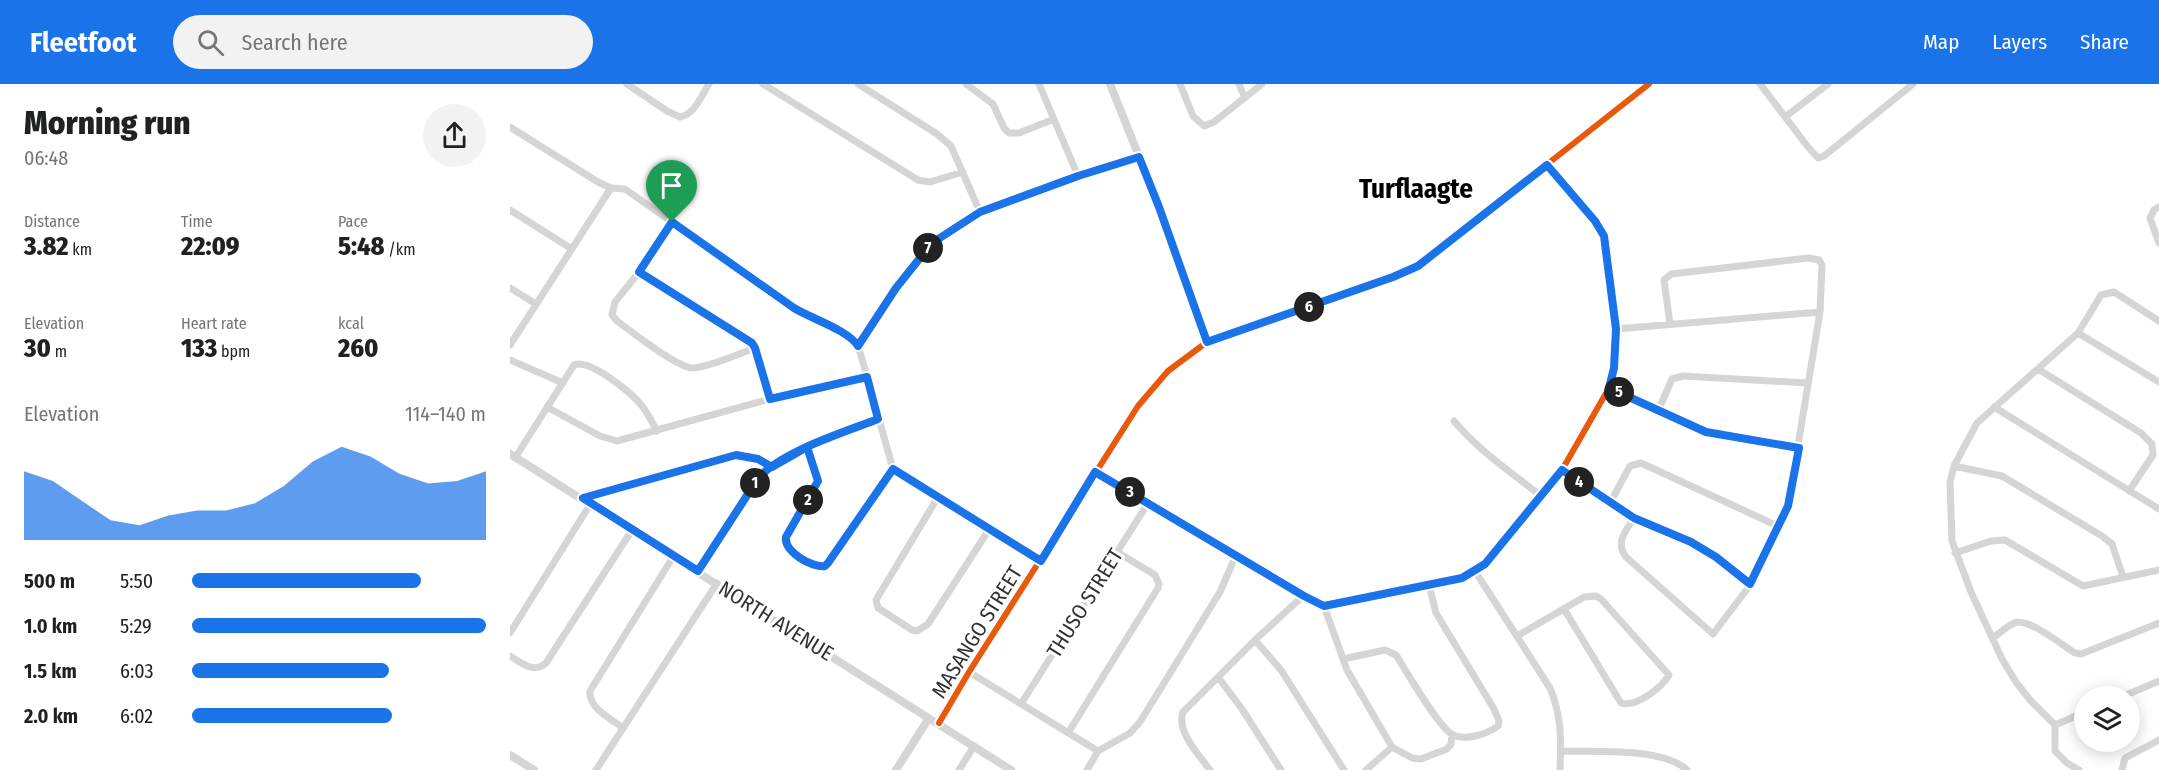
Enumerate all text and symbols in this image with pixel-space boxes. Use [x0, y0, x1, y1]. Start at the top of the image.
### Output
search box [173, 15, 593, 69]
text: Fleetfoot [30, 26, 137, 59]
icon: search [194, 26, 227, 59]
text: Search here [242, 29, 348, 56]
text: Map [1923, 29, 1959, 55]
text: Layers [1992, 29, 2047, 55]
text: Share [2080, 29, 2129, 55]
text: Morning run [24, 103, 191, 143]
button: share [423, 104, 486, 167]
text: 06:48 [24, 146, 68, 170]
pin [646, 160, 697, 222]
icon: arrive [655, 169, 688, 202]
district label: Turflaagte [1359, 173, 1473, 205]
text: Distance [24, 212, 80, 231]
text: Time [181, 212, 213, 231]
text: Pace [338, 212, 368, 231]
text: 3.82 [24, 231, 69, 262]
text: 22:09 [181, 231, 239, 262]
text: 5:48 [338, 231, 385, 262]
pin: 7 [913, 233, 943, 263]
text: 7 [925, 238, 931, 257]
text: km [69, 240, 92, 259]
text: /km [385, 240, 416, 259]
pin: 6 [1294, 292, 1324, 322]
text: 6 [1305, 297, 1313, 316]
text: Elevation [24, 314, 84, 333]
text: Heart rate [181, 314, 247, 333]
text: kcal [338, 314, 364, 333]
text: 30 [24, 333, 51, 364]
text: 133 [181, 333, 217, 364]
text: 260 [338, 333, 378, 364]
text: m [51, 342, 67, 361]
text: bpm [217, 342, 250, 361]
pin: 5 [1604, 377, 1634, 407]
text: 5 [1615, 382, 1623, 401]
text: Elevation [24, 402, 99, 426]
text: 114–140 m [405, 402, 486, 426]
pin: 4 [1564, 467, 1594, 497]
pin: 1 [740, 468, 770, 498]
text: 4 [1575, 472, 1583, 491]
text: 1 [752, 473, 758, 492]
pin: 3 [1115, 477, 1145, 507]
text: 3 [1126, 482, 1134, 501]
pin: 2 [793, 485, 823, 515]
text: 2 [804, 490, 812, 509]
street label: THUSO STREET [1041, 543, 1129, 662]
street label: MASANGO STREET [926, 561, 1028, 703]
text: 500 m [24, 569, 75, 593]
text: 5:50 [120, 569, 153, 593]
street label: NORTH AVENUE [714, 575, 838, 667]
text: 1.0 km [24, 614, 77, 638]
text: 5:29 [120, 614, 152, 638]
text: 1.5 km [24, 659, 77, 683]
text: 6:03 [120, 659, 153, 683]
map controls [2074, 686, 2140, 752]
button: layers [2074, 686, 2140, 752]
text: 2.0 km [24, 704, 78, 728]
text: 6:02 [120, 704, 153, 728]

